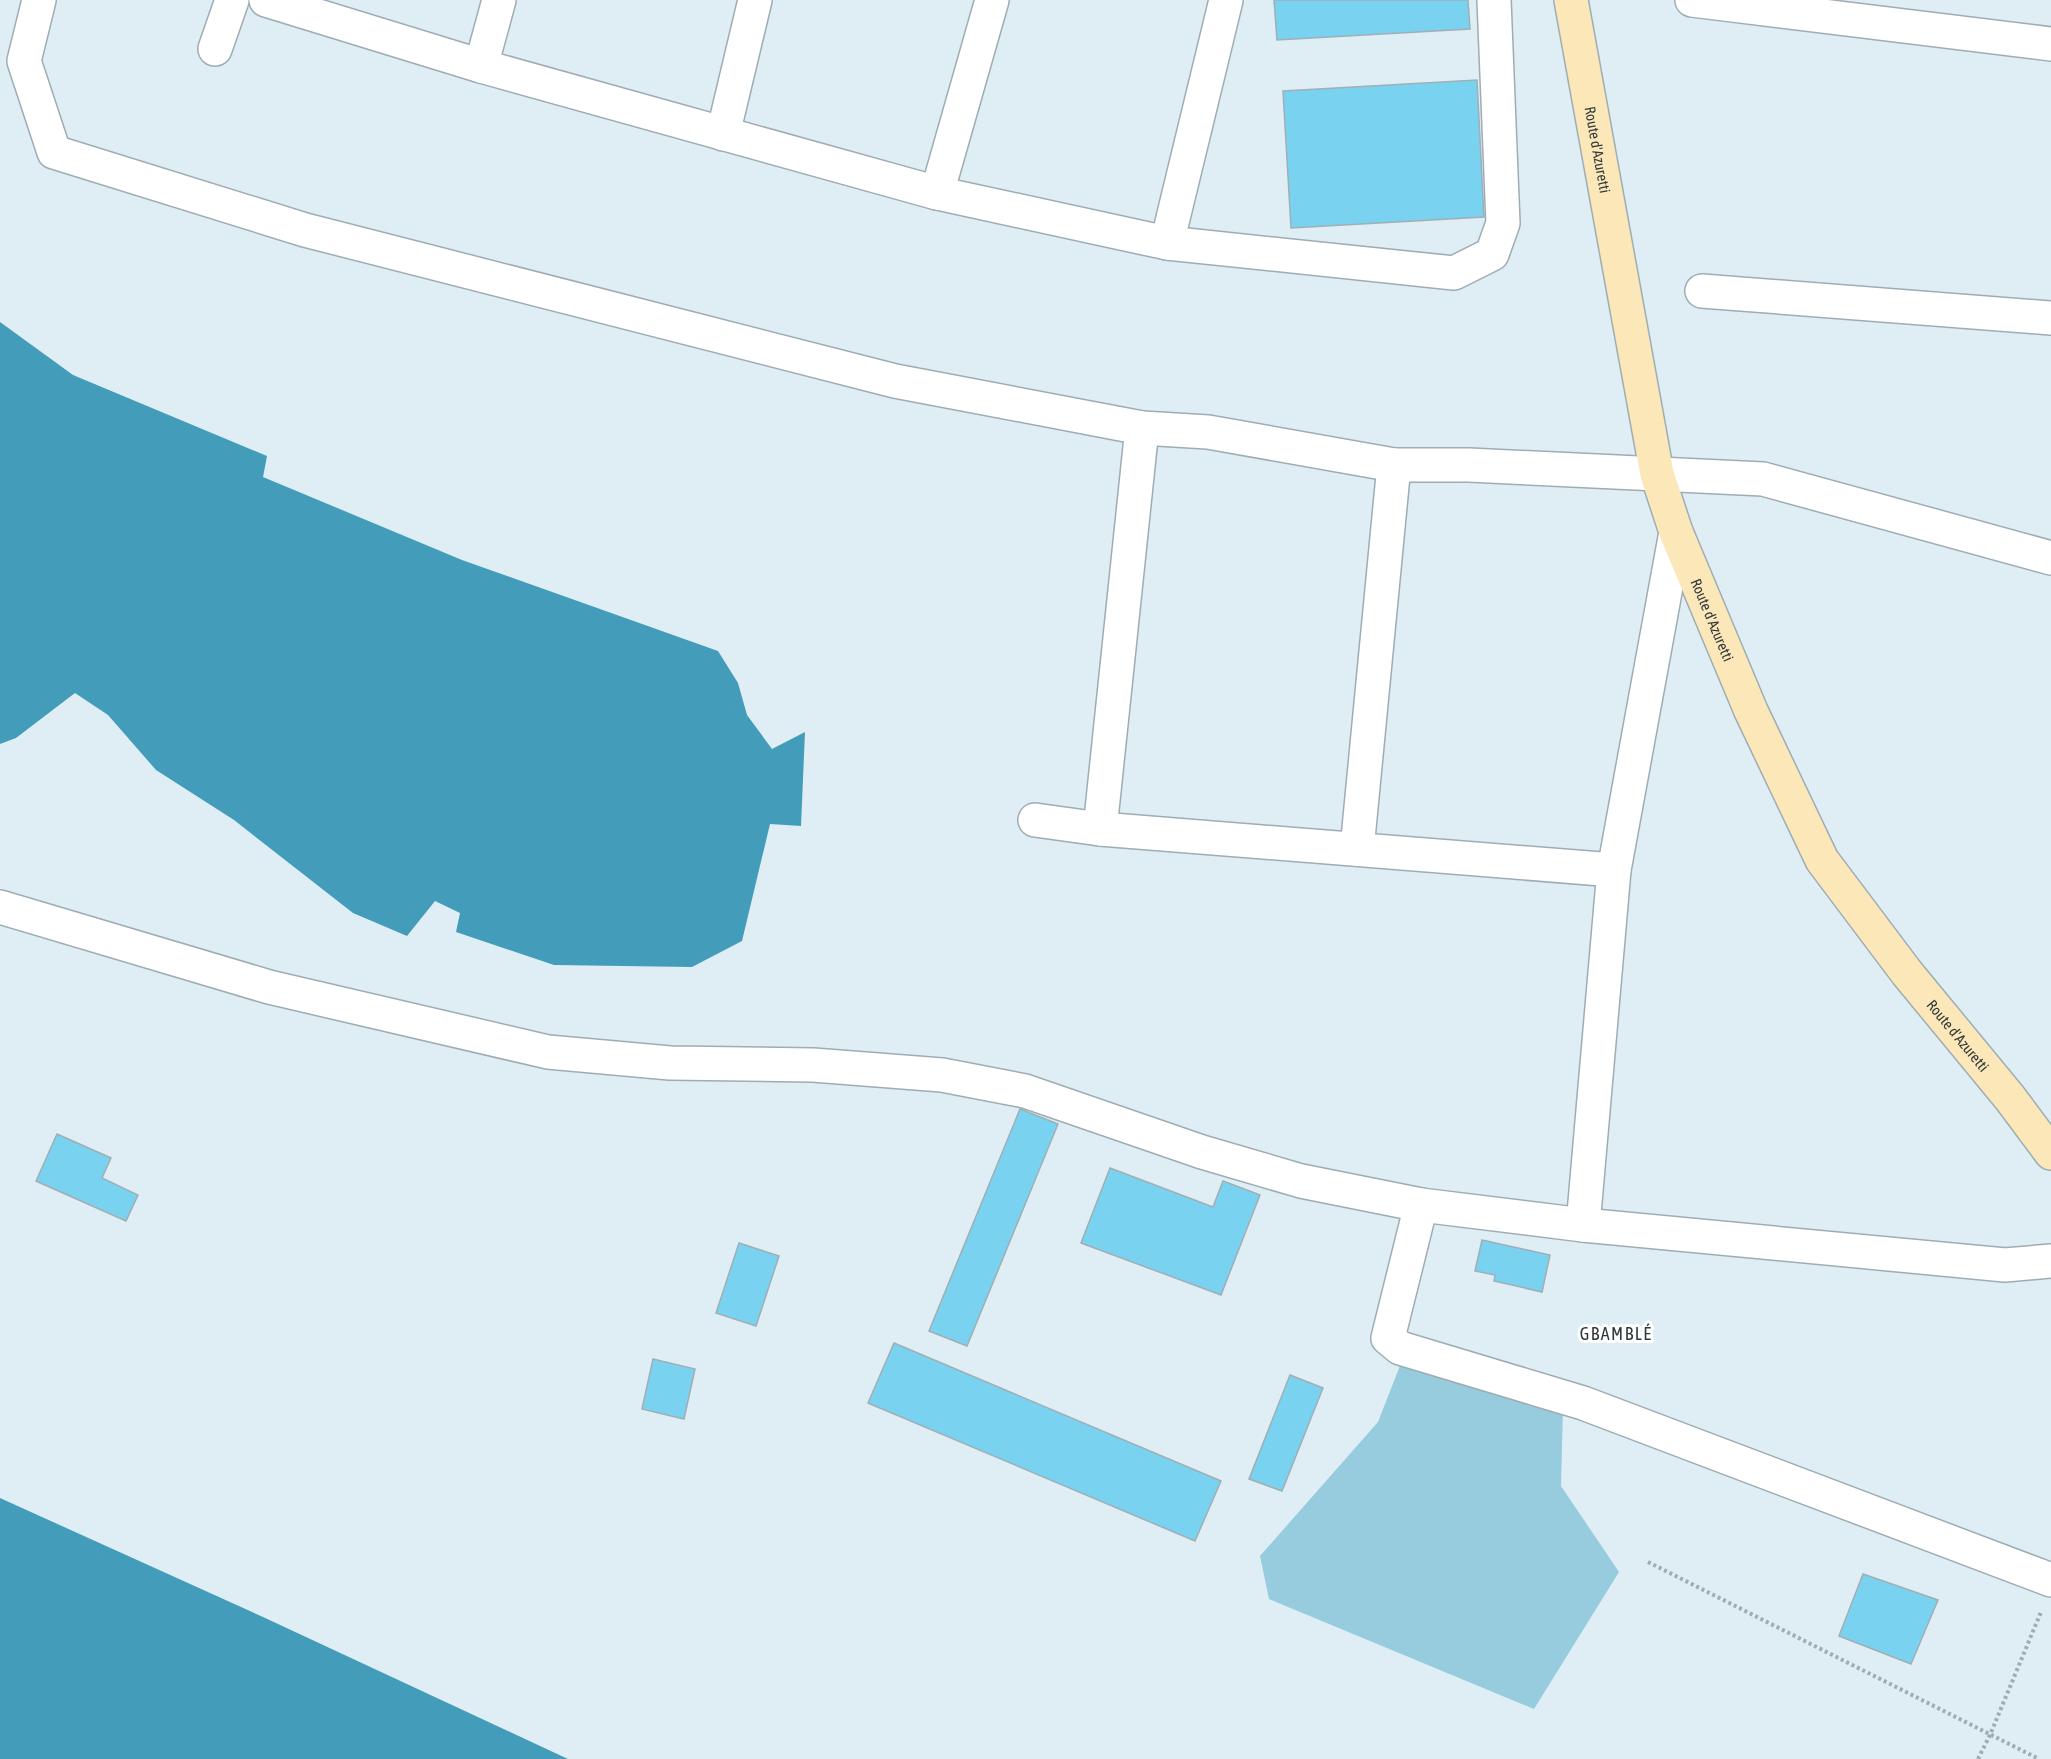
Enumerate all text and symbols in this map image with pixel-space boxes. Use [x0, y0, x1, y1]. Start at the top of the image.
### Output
street label: Route d'Azuretti [1582, 105, 1614, 194]
street label: Route d'Azuretti [1688, 576, 1738, 664]
street label: Route d'Azuretti [1924, 996, 1993, 1075]
district label: GBAMBLÉ [1580, 1323, 1652, 1344]

